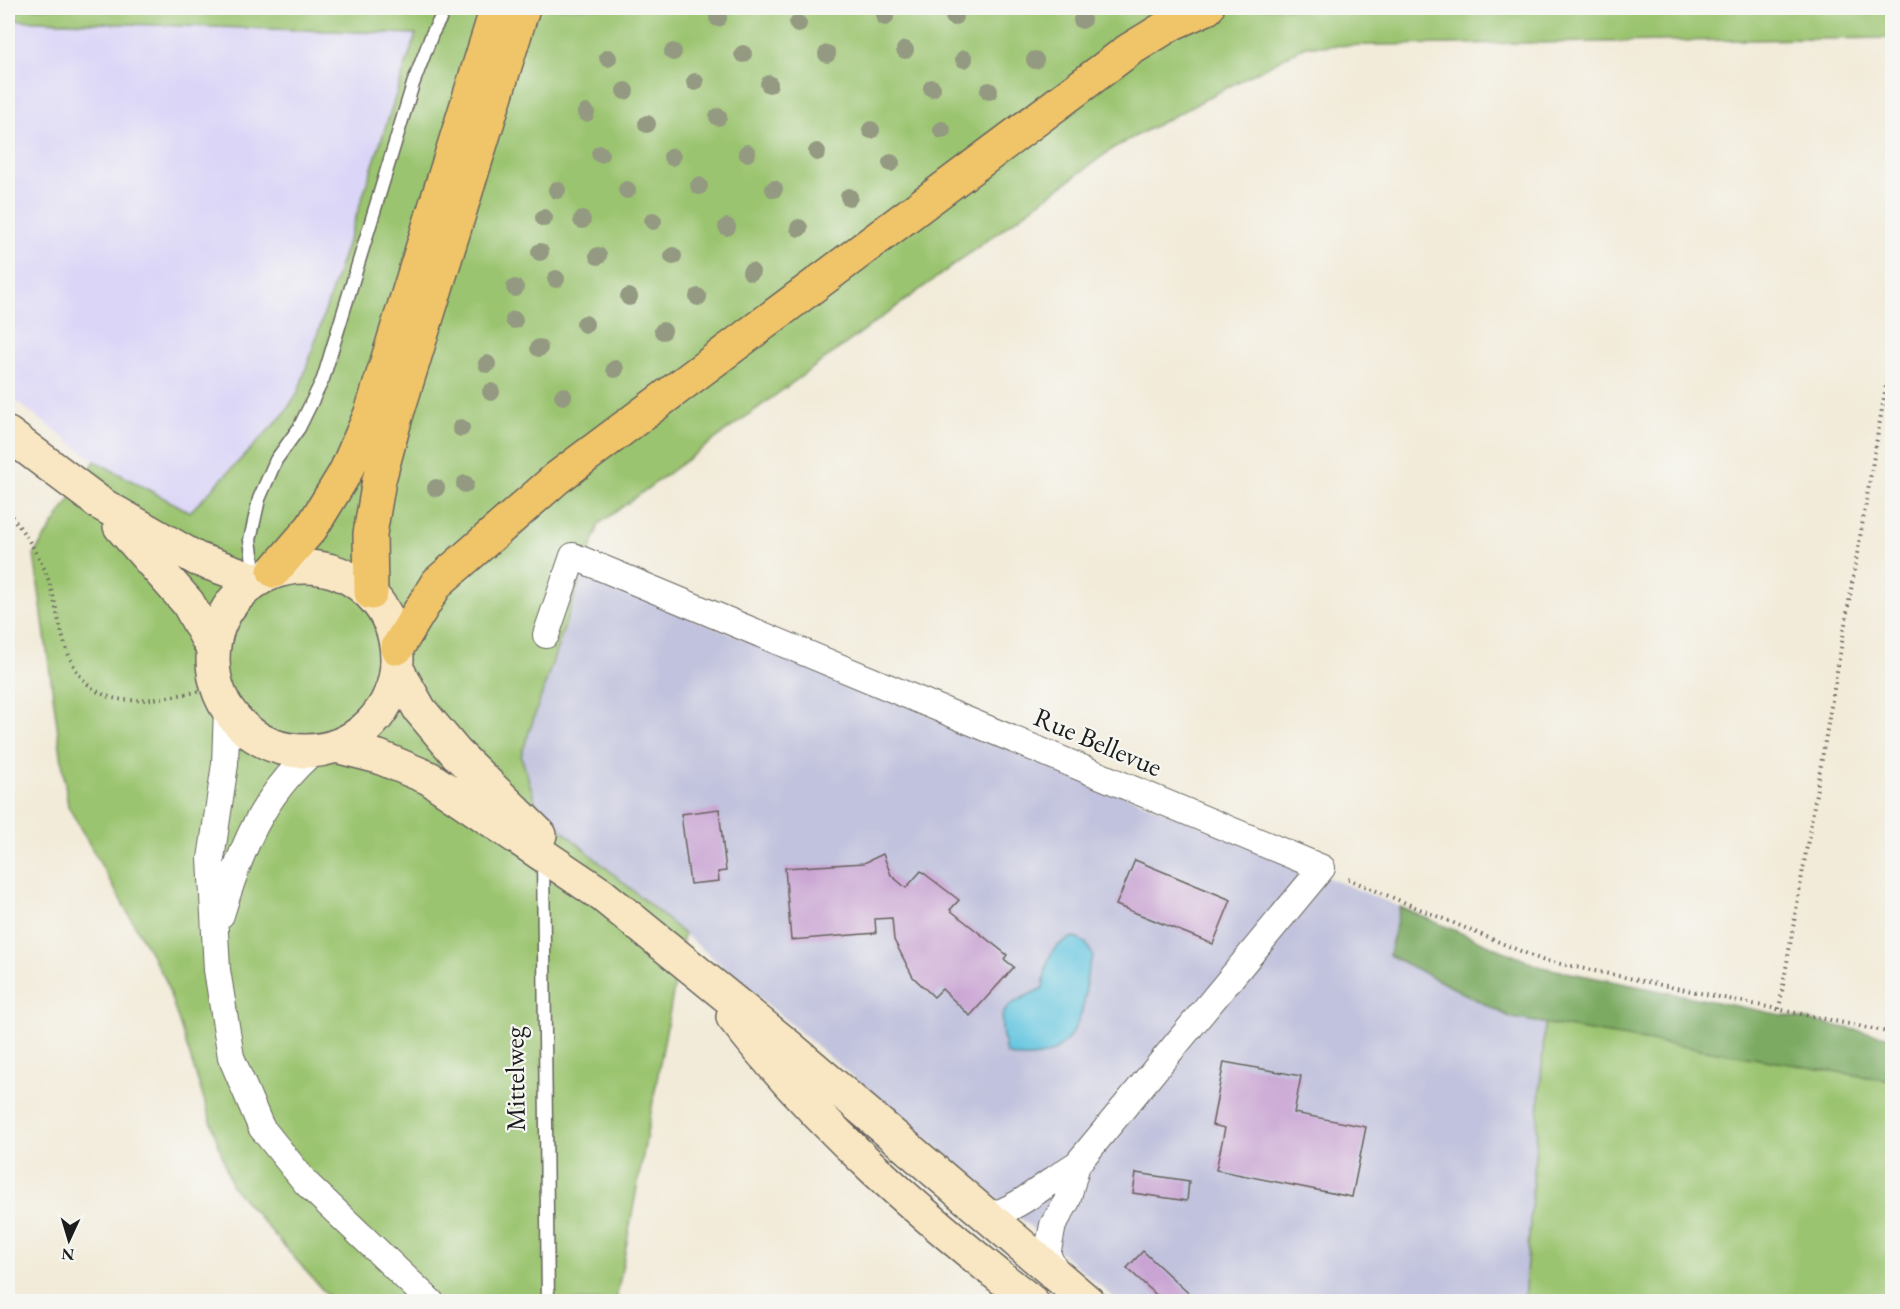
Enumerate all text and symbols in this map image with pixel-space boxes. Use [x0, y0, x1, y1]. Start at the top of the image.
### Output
street label: Rue Bellevue [1029, 699, 1168, 784]
street label: Mittelweg [496, 1026, 533, 1132]
north arrow [39, 1210, 99, 1270]
text: N [61, 1244, 75, 1265]

